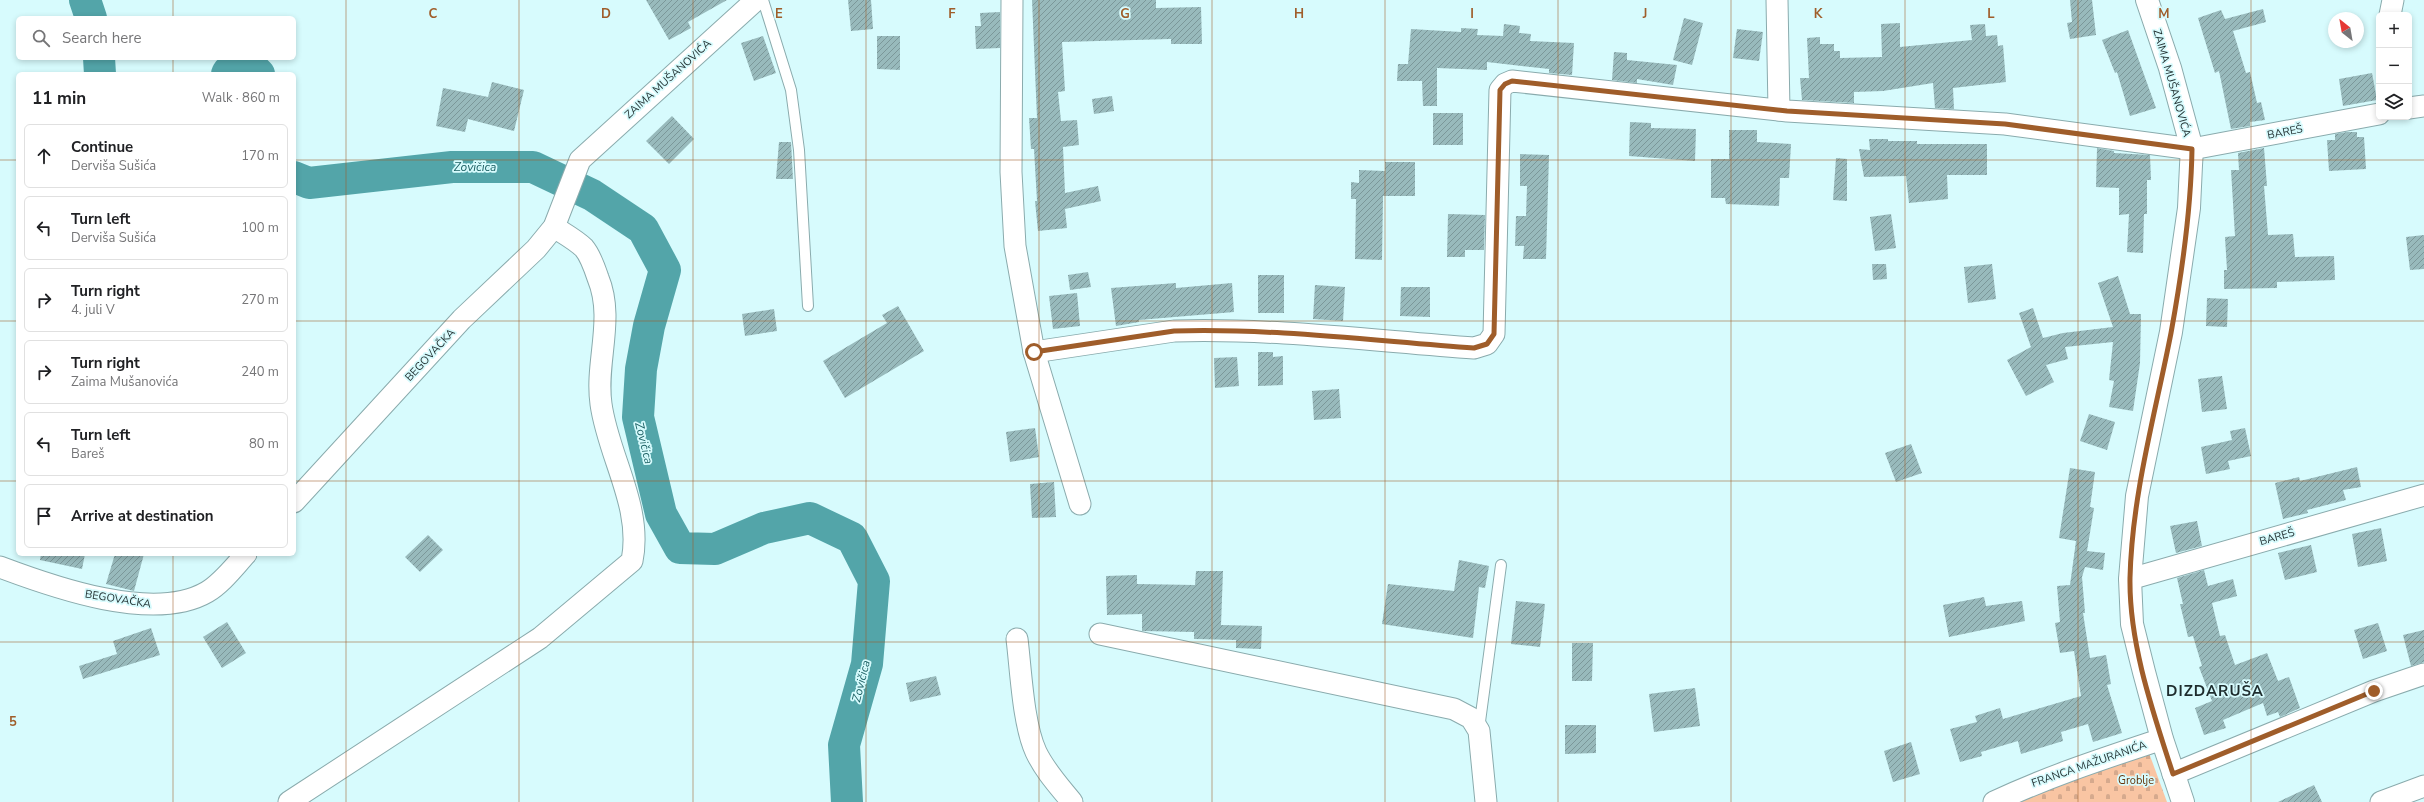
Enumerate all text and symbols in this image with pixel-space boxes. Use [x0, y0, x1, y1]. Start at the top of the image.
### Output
text: C [429, 5, 438, 23]
text: D [601, 5, 611, 23]
text: E [775, 5, 783, 23]
text: F [948, 5, 956, 23]
text: G [1120, 5, 1130, 23]
text: H [1294, 5, 1304, 23]
text: I [1470, 5, 1474, 23]
text: J [1642, 5, 1647, 23]
text: K [1814, 5, 1823, 23]
text: L [1987, 5, 1995, 23]
text: M [2158, 5, 2170, 23]
north arrow [2328, 12, 2364, 48]
map controls [2376, 12, 2412, 120]
button: + [2376, 12, 2412, 48]
search box [16, 16, 296, 60]
icon: search [30, 27, 52, 49]
street label: ZAIMA MUŠANOVIĆA [2149, 27, 2196, 139]
text: Search here [62, 28, 142, 48]
street label: ZAIMA MUŠANOVIĆA [621, 35, 715, 122]
button: − [2376, 48, 2412, 84]
button: layers [2376, 84, 2412, 120]
text: 11 min [32, 87, 86, 110]
text: Walk · 860 m [202, 89, 280, 107]
street label: BAREŠ [2266, 120, 2304, 143]
text: Continue [71, 137, 133, 157]
icon: ahead [33, 145, 55, 167]
text: 170 m [241, 147, 279, 165]
text: Derviša Sušića [71, 157, 156, 175]
water label: Zovičica [454, 159, 496, 175]
text: Turn left [71, 209, 130, 229]
icon: left [33, 217, 55, 239]
text: 100 m [241, 219, 279, 237]
text: Derviša Sušića [71, 229, 156, 247]
text: Turn right [71, 281, 140, 301]
icon: right [33, 289, 55, 311]
text: 270 m [241, 291, 279, 309]
text: 4. juli V [71, 301, 115, 319]
street label: BEGOVAČKA [401, 325, 458, 385]
route start [1025, 343, 1043, 361]
text: Turn right [71, 353, 140, 373]
icon: right [33, 361, 55, 383]
text: 240 m [241, 363, 279, 381]
text: Zaima Mušanovića [71, 373, 178, 391]
water label: Zovičica [631, 420, 657, 466]
text: Turn left [71, 425, 130, 445]
icon: left [33, 433, 55, 455]
text: 80 m [249, 435, 279, 453]
text: Bareš [71, 445, 104, 463]
icon: arrive [33, 505, 55, 527]
text: Arrive at destination [71, 506, 214, 526]
street label: BAREŠ [2257, 524, 2296, 549]
street label: BEGOVAČKA [84, 585, 152, 612]
water label: Zovičica [848, 658, 874, 704]
district label: DIZDARUŠA [2166, 681, 2264, 701]
route end [2365, 682, 2383, 700]
text: 5 [9, 713, 17, 731]
street label: FRANCA MAŽURANIĆA [2029, 736, 2149, 791]
park label: Groblje [2118, 773, 2154, 788]

